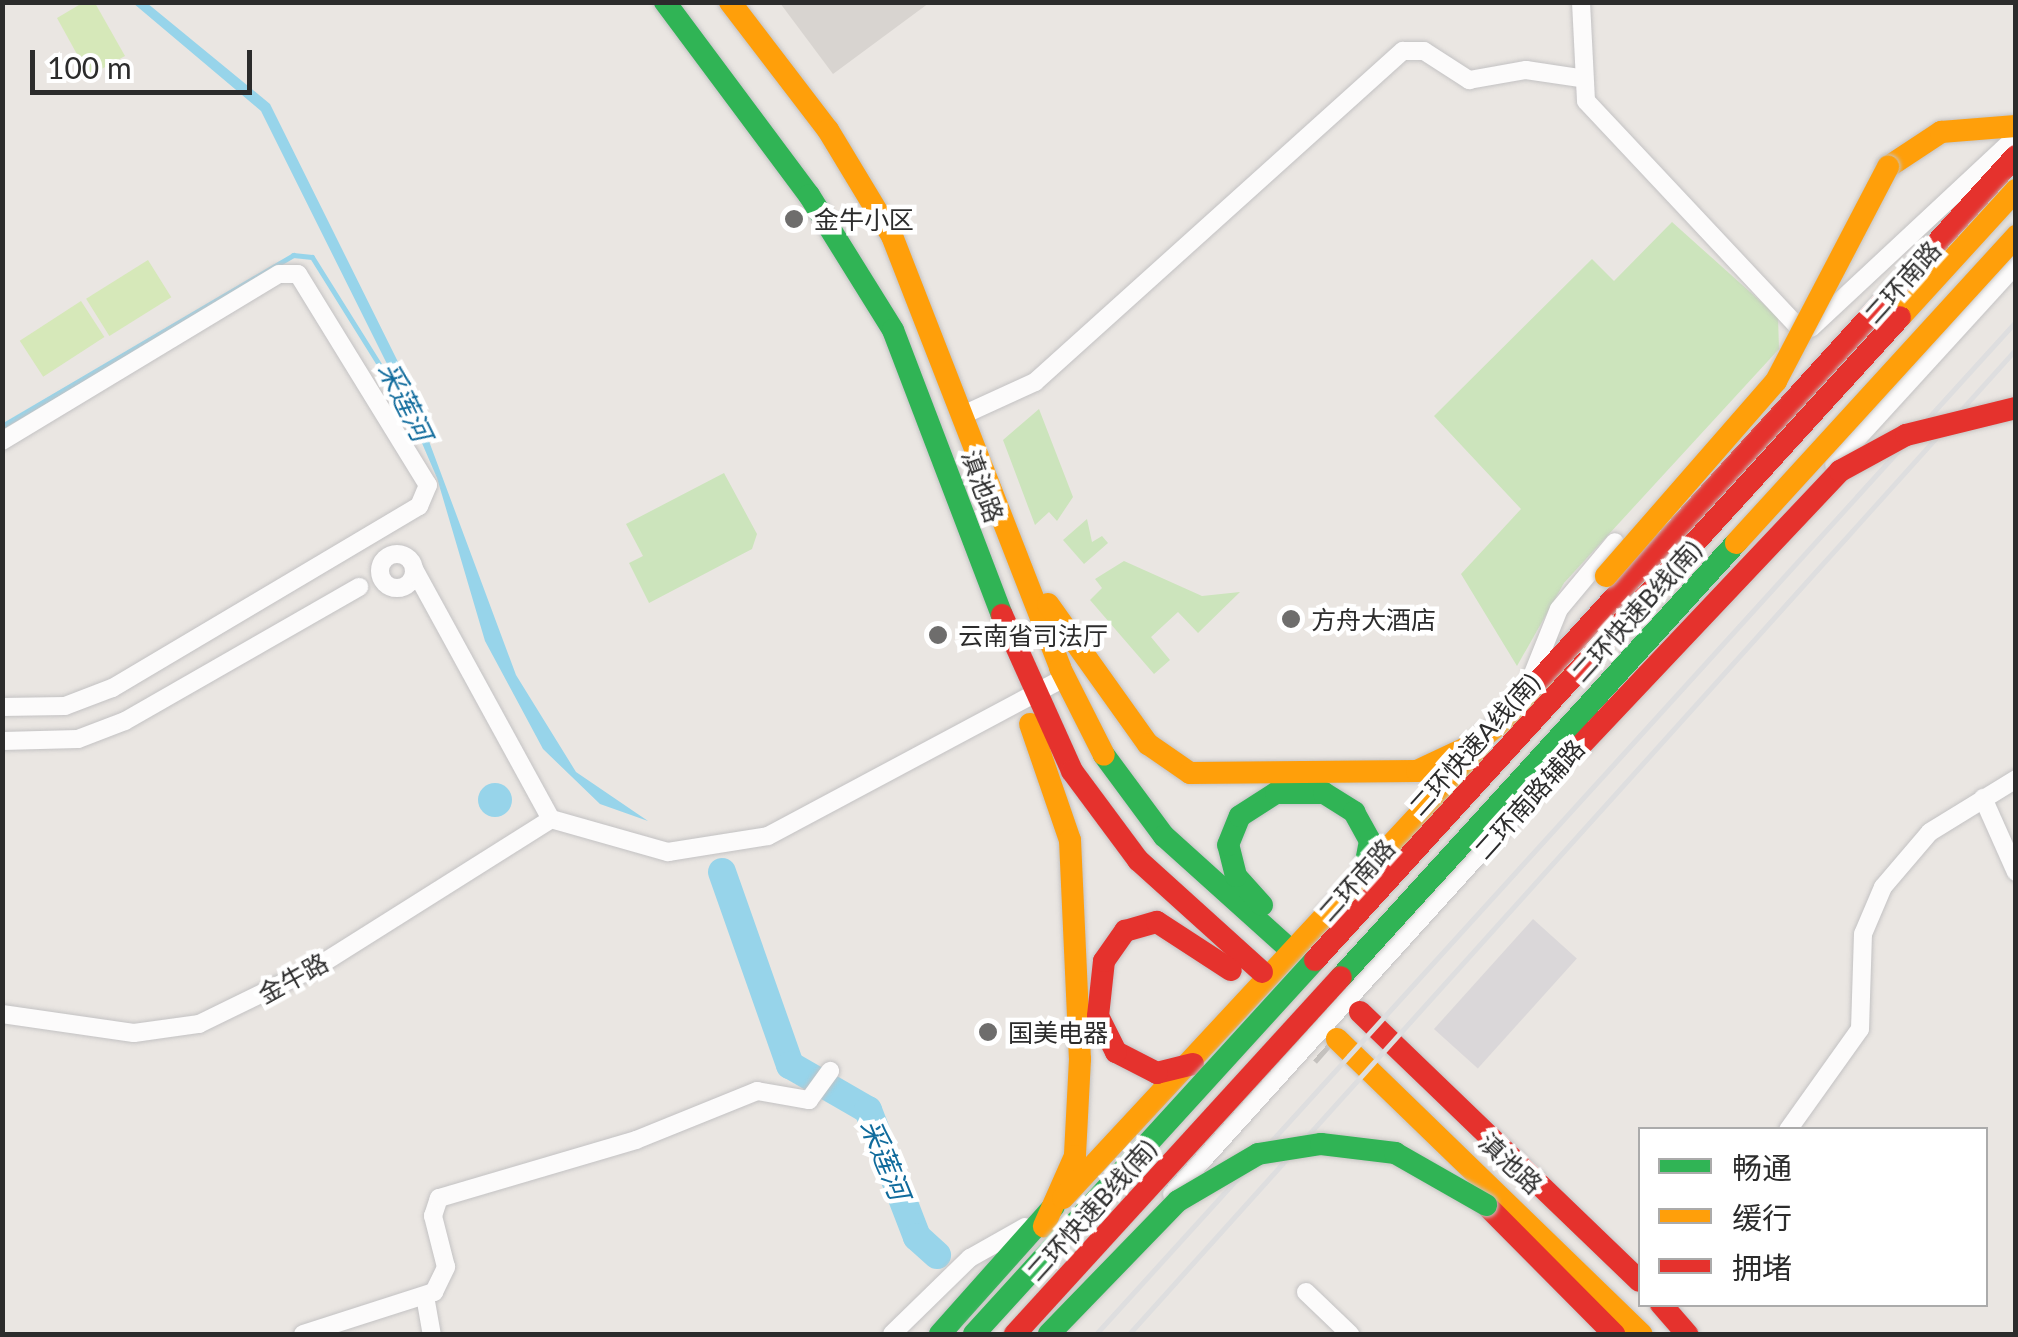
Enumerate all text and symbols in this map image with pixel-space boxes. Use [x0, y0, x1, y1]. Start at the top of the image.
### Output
scale bar [35, 30, 258, 92]
text: 100 m [47, 49, 132, 85]
place label: 金牛小区 [814, 204, 914, 234]
marker: 金牛小区 [783, 208, 805, 230]
street label: 二环南路 [1857, 235, 1947, 329]
water label: 采莲河 [372, 356, 440, 446]
street label: 滇池路 [956, 446, 1010, 526]
street label: 二环快速B线(南) [1565, 534, 1707, 688]
place label: 方舟大酒店 [1311, 604, 1436, 634]
marker: 方舟大酒店 [1280, 608, 1302, 630]
place label: 云南省司法厅 [958, 620, 1108, 650]
marker: 云南省司法厅 [927, 624, 949, 646]
street label: 二环快速A线(南) [1403, 667, 1545, 821]
street label: 二环南路辅路 [1468, 733, 1590, 865]
street label: 二环南路 [1311, 833, 1401, 927]
street label: 金牛路 [253, 947, 333, 1009]
place label: 国美电器 [1008, 1017, 1108, 1047]
marker: 国美电器 [977, 1021, 999, 1043]
water label: 采莲河 [855, 1114, 917, 1204]
street label: 滇池路 [1473, 1126, 1549, 1200]
legend [1638, 1127, 1988, 1307]
street label: 二环快速B线(南) [1020, 1133, 1162, 1287]
text: 畅通 [1732, 1149, 1792, 1185]
text: 缓行 [1732, 1199, 1792, 1235]
text: 拥堵 [1732, 1249, 1792, 1285]

